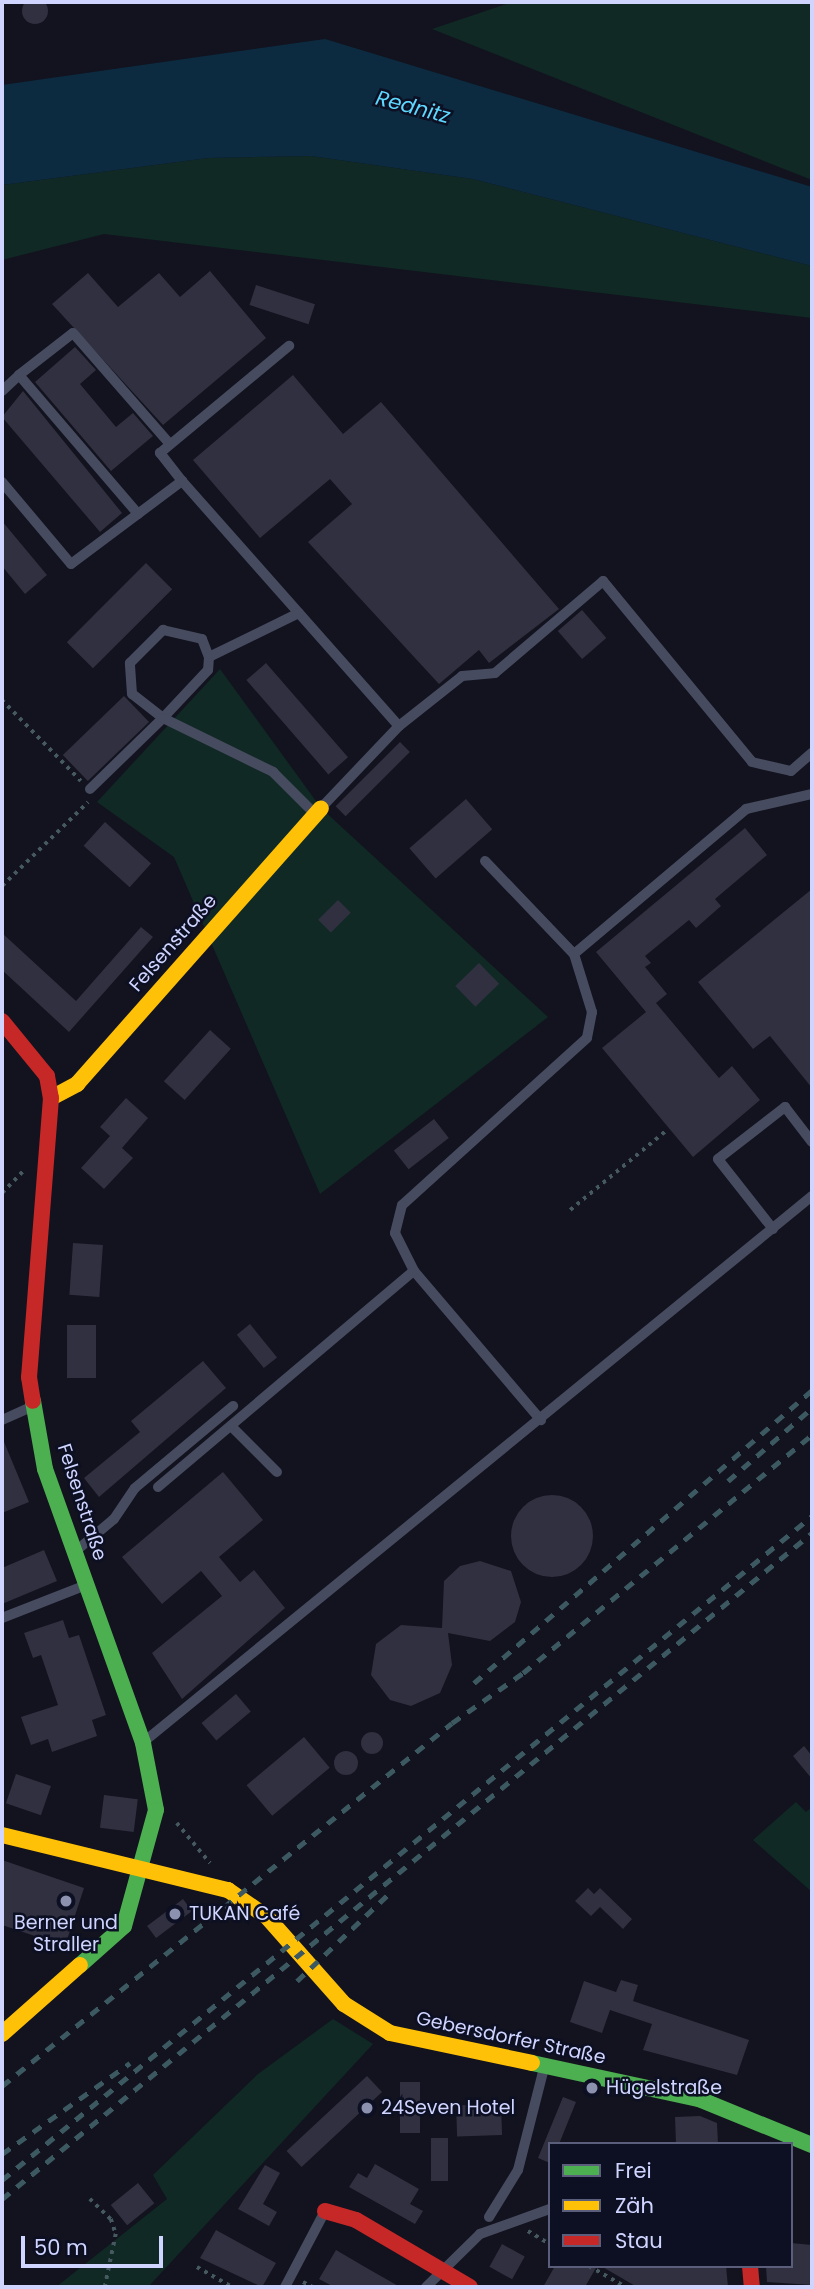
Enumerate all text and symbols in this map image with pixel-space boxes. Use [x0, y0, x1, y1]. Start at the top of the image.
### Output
water label: Rednitz [373, 85, 453, 129]
street label: Felsenstraße [125, 890, 221, 996]
street label: Felsenstraße [52, 1441, 112, 1563]
marker: Berner und Straller [58, 1893, 74, 1909]
place label: TUKAN Café [189, 1903, 300, 1925]
marker: TUKAN Café [167, 1906, 183, 1922]
place label: Berner und Straller [14, 1912, 118, 1956]
street label: Gebersdorfer Straße [414, 2007, 608, 2069]
place label: Hügelstraße [606, 2077, 722, 2099]
marker: Hügelstraße [584, 2080, 600, 2096]
place label: 24Seven Hotel [381, 2097, 515, 2119]
marker: 24Seven Hotel [359, 2100, 375, 2116]
legend [548, 2142, 793, 2268]
text: Frei [615, 2156, 652, 2185]
text: Zäh [615, 2191, 654, 2220]
scale bar [24, 2222, 166, 2266]
text: Stau [615, 2226, 663, 2255]
text: 50 m [34, 2233, 88, 2262]

